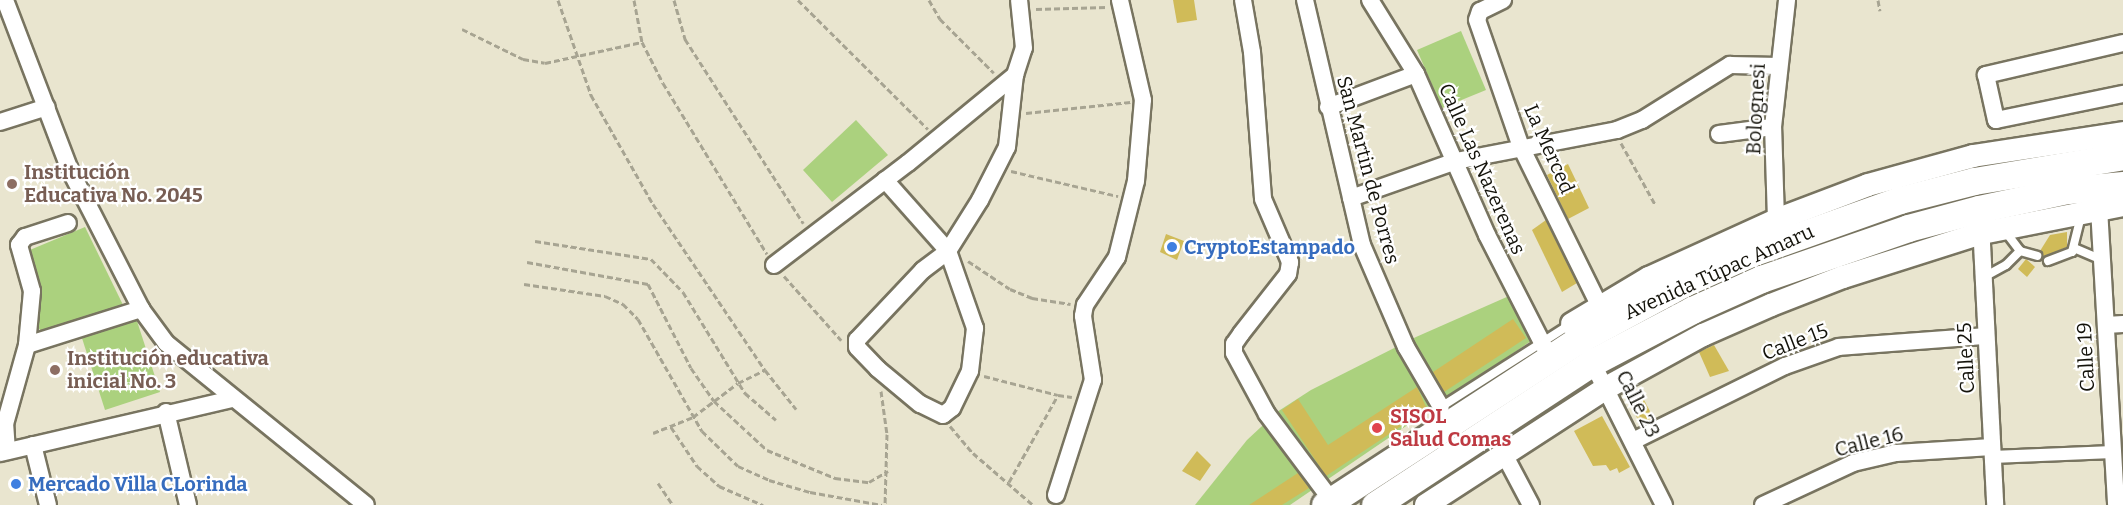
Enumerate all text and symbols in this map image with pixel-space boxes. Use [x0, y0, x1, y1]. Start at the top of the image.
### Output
street label: Bolognesi [1742, 63, 1770, 155]
street label: San Martin de Porres [1331, 73, 1405, 267]
street label: Calle Las Nazerenas [1433, 80, 1531, 258]
street label: La Merced [1519, 101, 1579, 197]
place label: Institución Educativa No. 2045 [24, 160, 203, 207]
marker: Institución Educativa No. 2045 [5, 177, 19, 191]
street label: Avenida Túpac Amaru [1620, 219, 1818, 325]
place label: CryptoEstampado [1184, 235, 1355, 259]
marker: CryptoEstampado [1165, 240, 1179, 254]
street label: Calle 15 [1759, 318, 1831, 366]
street label: Calle 25 [1952, 322, 1980, 394]
street label: Calle 19 [2072, 322, 2100, 392]
place label: Institución educativa inicial No. 3 [67, 346, 269, 393]
marker: Institución educativa inicial No. 3 [48, 363, 62, 377]
street label: Calle 23 [1611, 366, 1665, 442]
place label: SISOL Salud Comas [1390, 404, 1511, 451]
marker: SISOL Salud Comas [1368, 419, 1386, 437]
street label: Calle 16 [1832, 422, 1906, 462]
place label: Mercado Villa CLorinda [28, 472, 248, 496]
marker: Mercado Villa CLorinda [9, 477, 23, 491]

